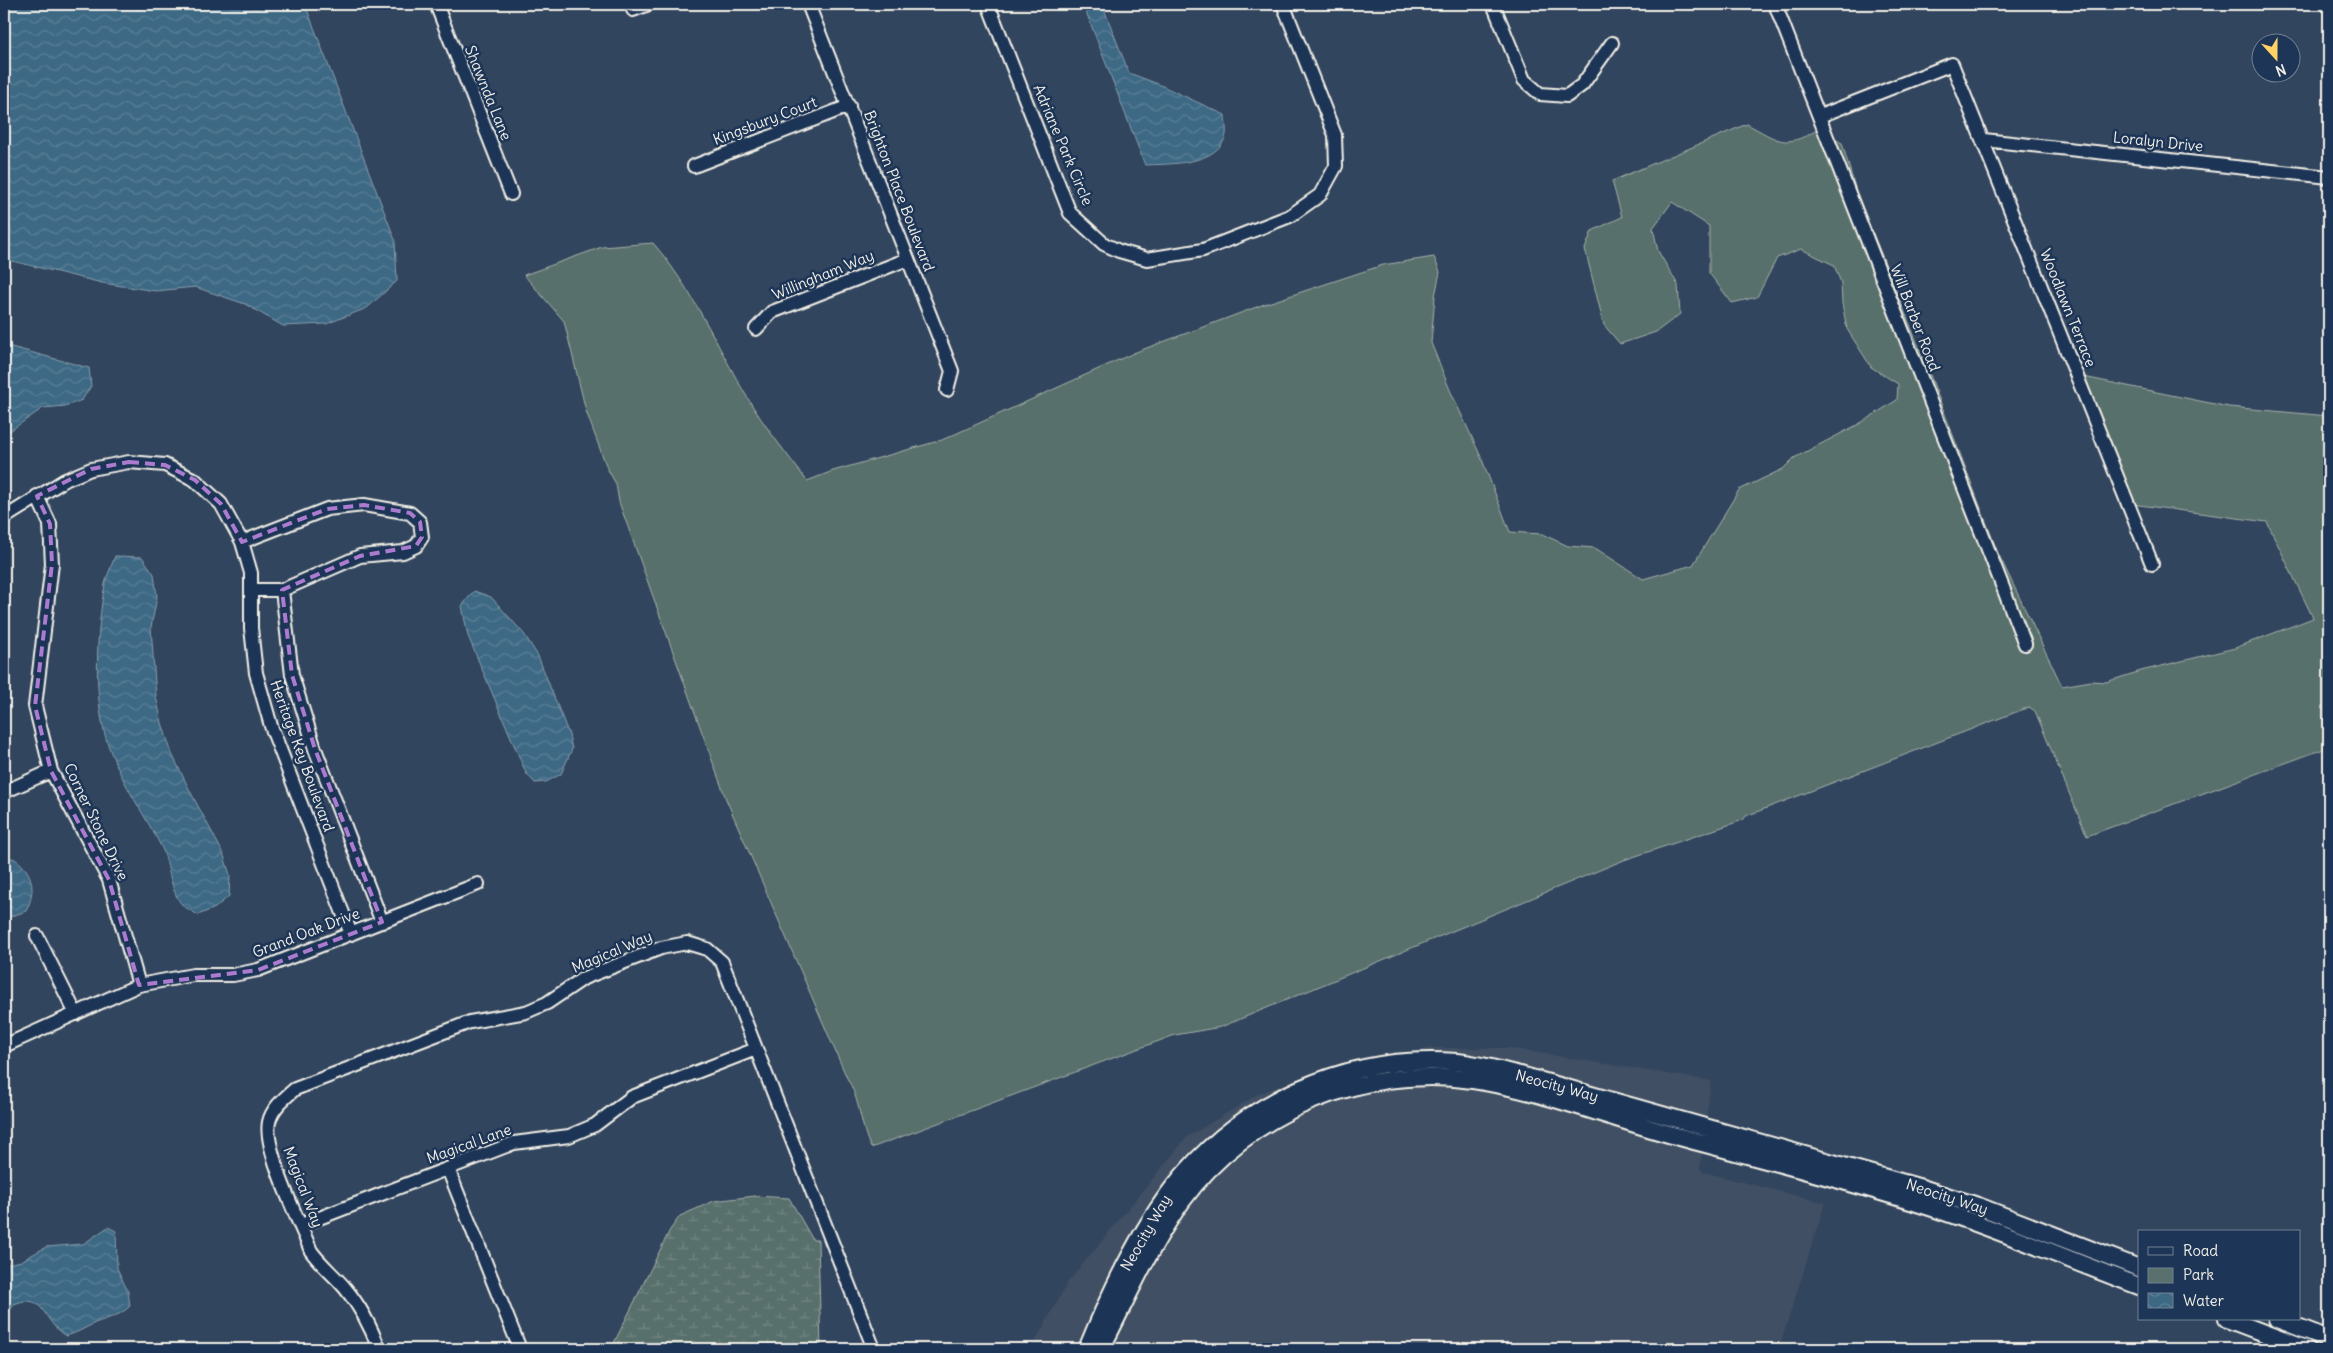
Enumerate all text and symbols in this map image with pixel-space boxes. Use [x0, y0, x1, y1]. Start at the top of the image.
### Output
north arrow [2250, 32, 2300, 82]
street label: Shawnda Lane [461, 43, 516, 143]
text: N [2273, 60, 2288, 80]
street label: Adriane Park Circle [1029, 81, 1098, 208]
street label: Kingsbury Court [710, 92, 820, 149]
street label: Brighton Place Boulevard [860, 108, 939, 274]
street label: Loralyn Drive [2112, 127, 2204, 156]
street label: Willingham Way [769, 245, 877, 304]
street label: Woodlawn Terrace [2036, 246, 2101, 370]
street label: Will Barber Road [1886, 262, 1945, 374]
street label: Heritage Key Boulevard [266, 677, 339, 834]
street label: Corner Stone Drive [60, 760, 133, 884]
street label: Grand Oak Drive [250, 903, 362, 962]
street label: Magical Way [569, 926, 655, 977]
street label: Neocity Way [1514, 1065, 1601, 1106]
street label: Magical Lane [424, 1119, 514, 1168]
street label: Magical Way [279, 1144, 328, 1230]
street label: Neocity Way [1904, 1174, 1991, 1219]
street label: Neocity Way [1116, 1191, 1175, 1274]
legend [2138, 1230, 2300, 1320]
text: Road [2183, 1241, 2218, 1260]
text: Park [2183, 1265, 2214, 1284]
text: Water [2183, 1291, 2224, 1310]

